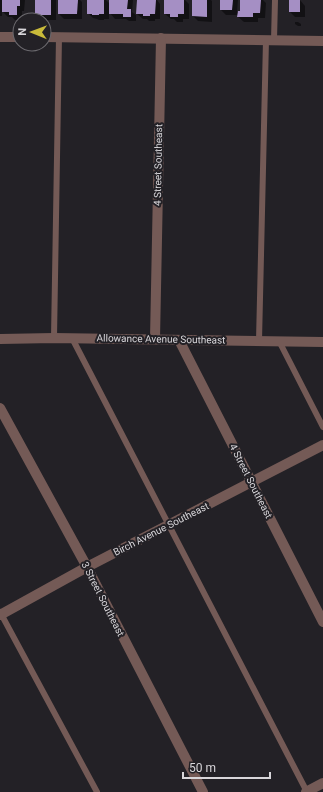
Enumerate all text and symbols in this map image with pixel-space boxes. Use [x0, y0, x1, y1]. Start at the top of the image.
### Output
north arrow [12, 12, 52, 52]
text: N [16, 28, 29, 36]
street label: 4 Street Southeast [152, 124, 164, 206]
street label: Allowance Avenue Southeast [96, 332, 226, 346]
street label: 4 Street Southeast [227, 442, 275, 520]
street label: Birch Avenue Southeast [112, 500, 210, 558]
street label: 3 Street Southeast [79, 560, 127, 638]
scale bar [183, 754, 270, 780]
text: 50 m [189, 761, 216, 775]

